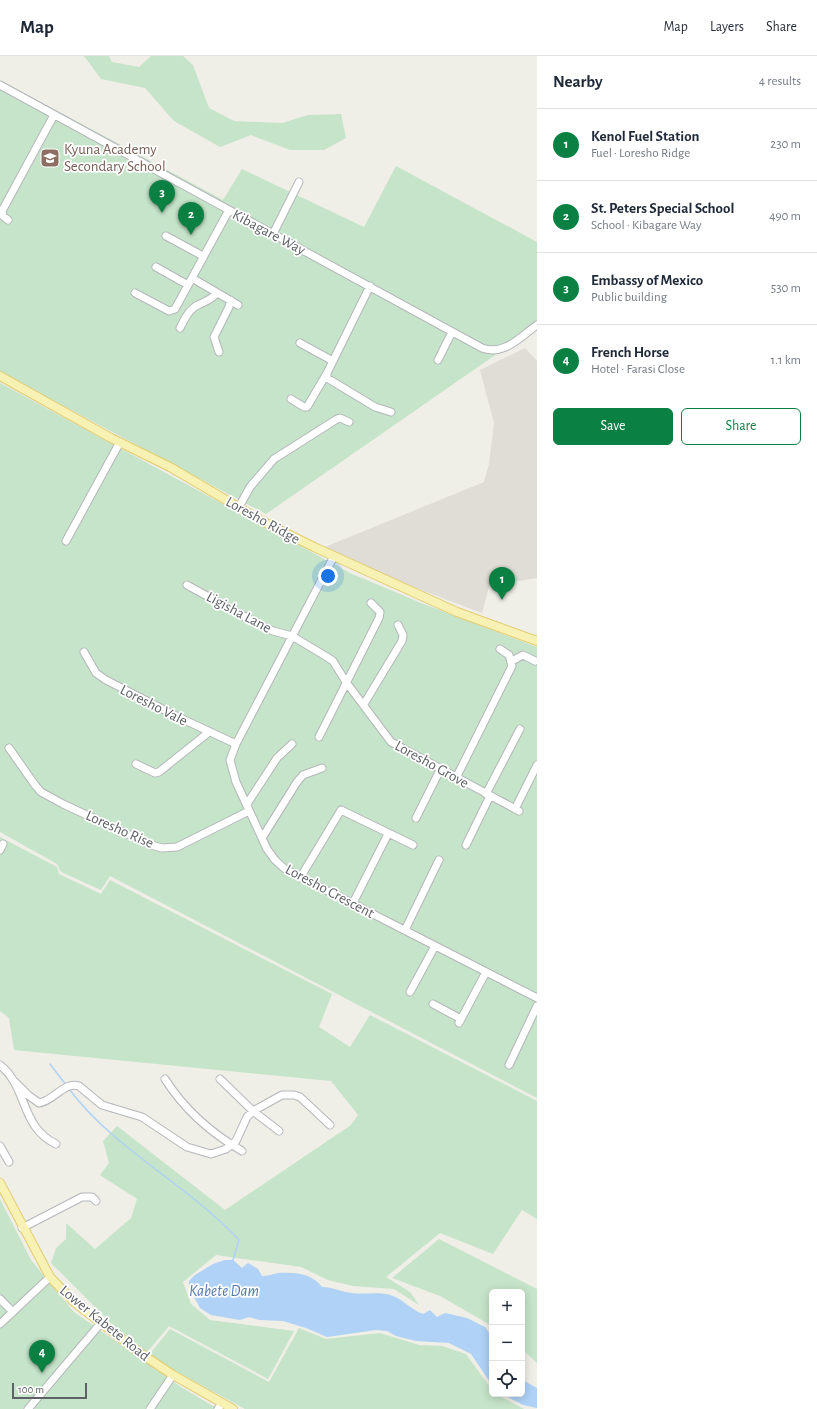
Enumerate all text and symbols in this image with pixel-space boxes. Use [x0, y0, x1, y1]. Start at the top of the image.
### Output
text: Map [20, 18, 54, 37]
text: Map [663, 20, 688, 34]
text: Layers [710, 20, 744, 34]
text: Share [766, 20, 797, 34]
text: Nearby [553, 73, 603, 90]
text: 4 results [759, 75, 801, 88]
text: Kenol Fuel Station [591, 129, 699, 144]
text: 1 [564, 138, 568, 151]
text: 230 m [770, 138, 801, 151]
place label: Kyuna Academy Secondary School [64, 142, 166, 174]
school or university icon: Kyuna Academy Secondary School [39, 147, 61, 169]
text: Fuel · Loresho Ridge [591, 147, 690, 160]
pin: 3 [149, 180, 175, 213]
text: St. Peters Special School [591, 201, 734, 216]
pin: 2 [178, 202, 204, 235]
street label: Kibagare Way [230, 207, 308, 258]
text: 2 [563, 210, 569, 223]
text: 490 m [769, 210, 801, 223]
text: School · Kibagare Way [591, 219, 702, 232]
text: Embassy of Mexico [591, 273, 703, 288]
text: 3 [563, 282, 569, 295]
text: 530 m [771, 282, 801, 295]
text: Public building [591, 291, 667, 304]
text: French Horse [591, 345, 669, 360]
text: 4 [563, 354, 569, 367]
text: 1.1 km [771, 354, 801, 367]
text: Hotel · Farasi Close [591, 363, 685, 376]
button: Save [553, 408, 673, 445]
button: Share [681, 408, 801, 445]
street label: Loresho Ridge [223, 494, 302, 547]
your location [318, 566, 338, 586]
pin: 1 [489, 567, 515, 600]
street label: Ligisha Lane [204, 589, 274, 636]
street label: Loresho Vale [118, 682, 190, 729]
street label: Loresho Grove [392, 738, 471, 791]
street label: Loresho Rise [84, 808, 156, 851]
street label: Loresho Crescent [283, 862, 377, 921]
street label: Lower Kabete Road [57, 1283, 153, 1364]
water label: Kabete Dam [189, 1283, 259, 1299]
map controls [489, 1289, 525, 1397]
button: + [489, 1289, 525, 1325]
button: − [489, 1325, 525, 1361]
pin: 4 [29, 1340, 55, 1373]
button: locate [489, 1361, 525, 1397]
scale bar [12, 1381, 87, 1400]
text: 100 m [18, 1384, 44, 1395]

